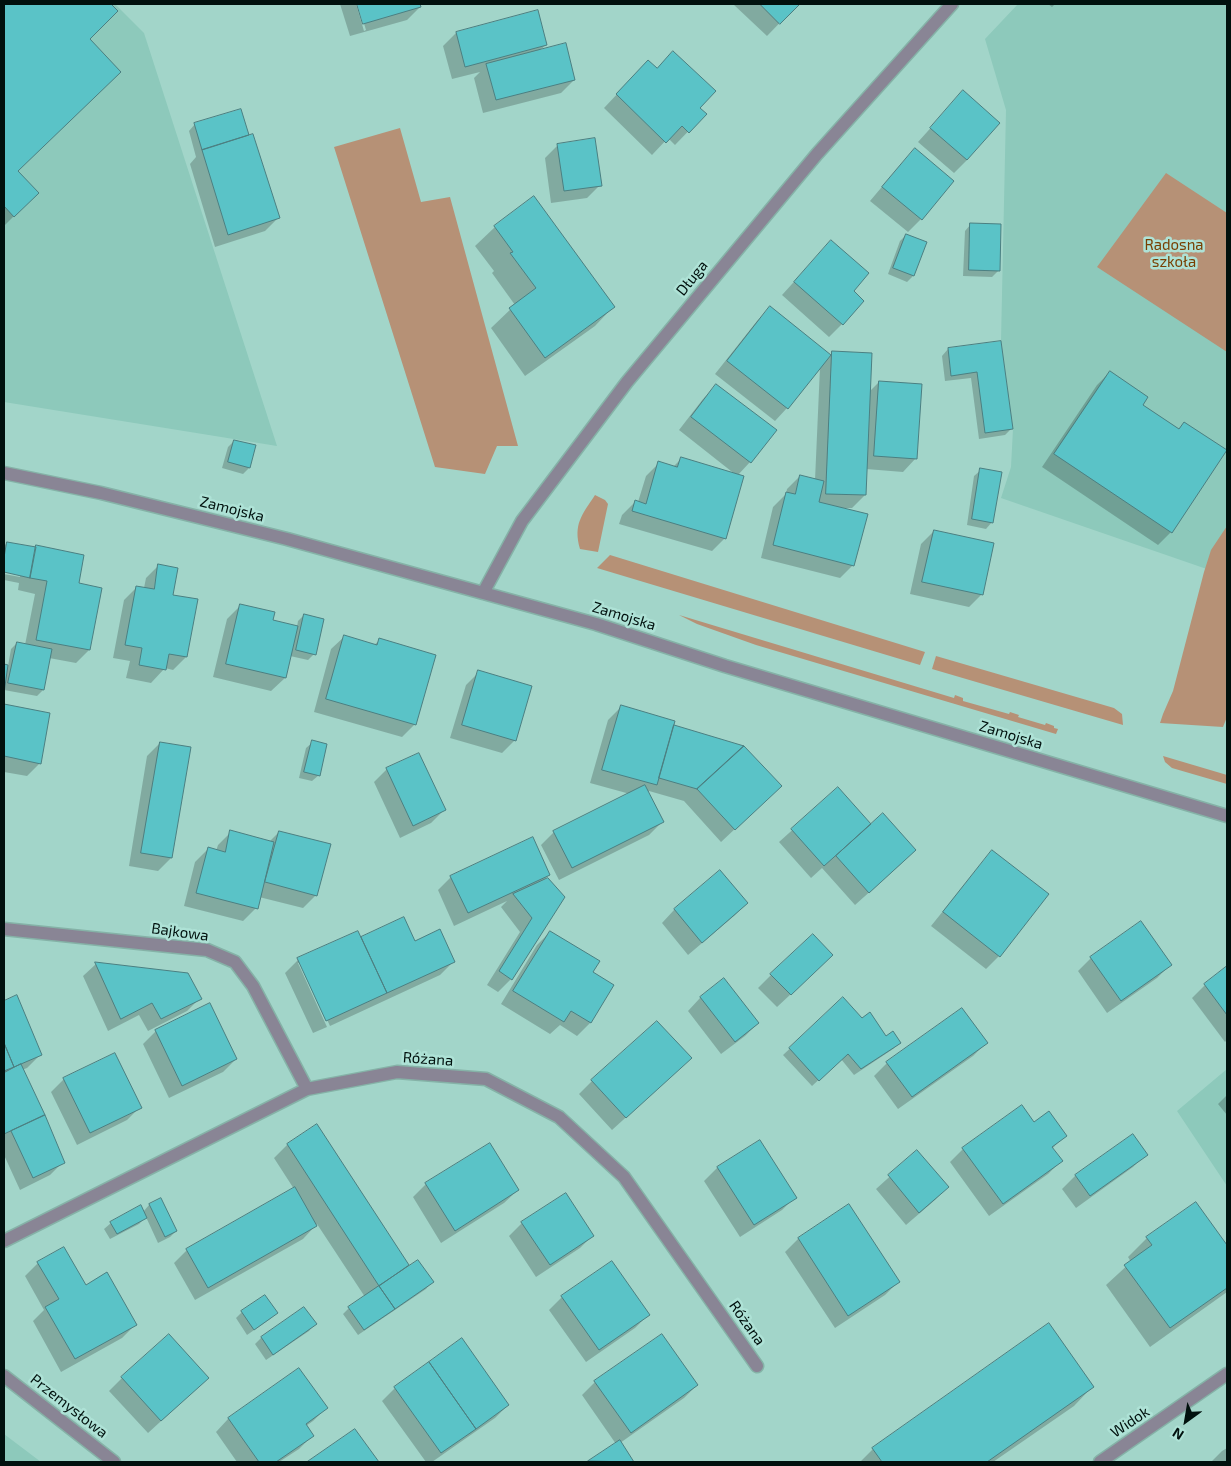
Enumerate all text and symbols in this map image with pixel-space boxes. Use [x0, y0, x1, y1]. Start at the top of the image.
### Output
park label: Radosna szkoła [1144, 236, 1204, 271]
street label: Długa [672, 257, 712, 299]
street label: Zamojska [198, 492, 266, 526]
street label: Zamojska [590, 598, 658, 634]
street label: Zamojska [977, 717, 1045, 753]
street label: Bajkowa [150, 919, 210, 945]
street label: Różana [402, 1048, 454, 1070]
street label: Różana [725, 1297, 769, 1349]
street label: Przemysłowa [27, 1370, 111, 1442]
north arrow [1161, 1396, 1211, 1446]
street label: Widok [1107, 1403, 1153, 1441]
text: N [1169, 1424, 1187, 1444]

